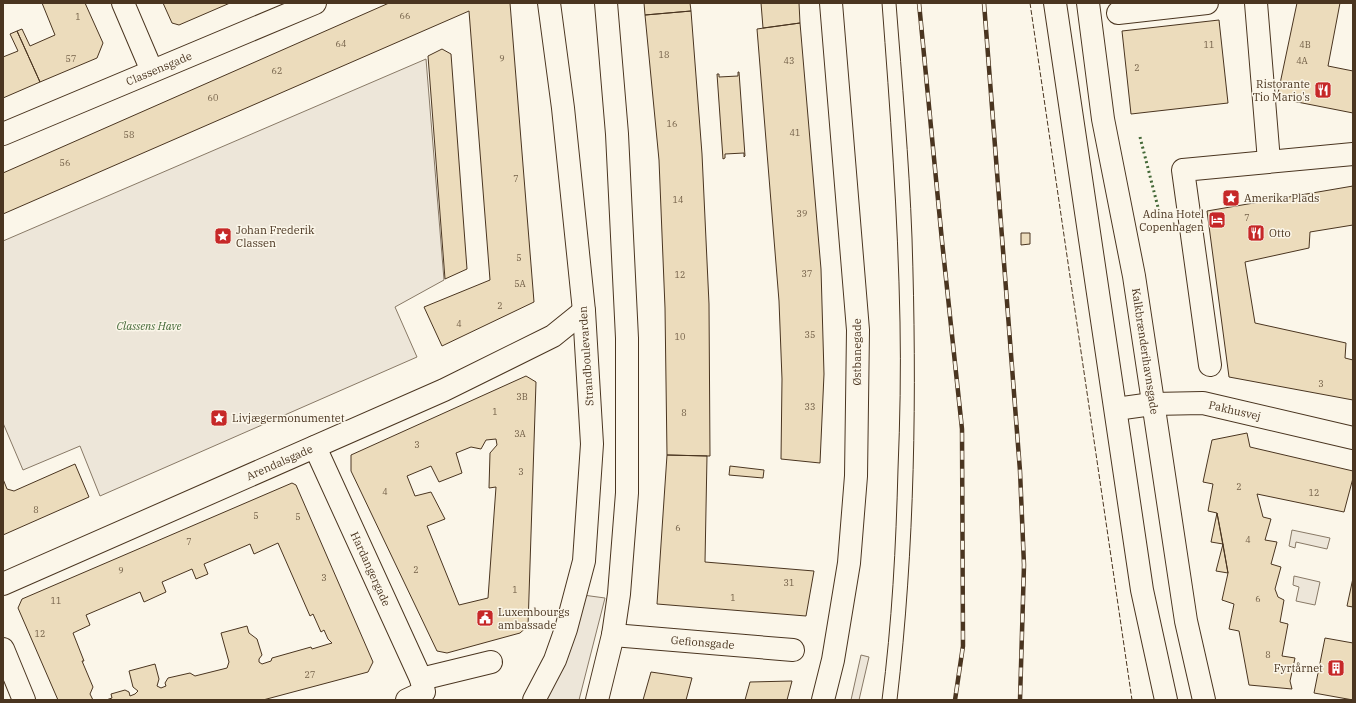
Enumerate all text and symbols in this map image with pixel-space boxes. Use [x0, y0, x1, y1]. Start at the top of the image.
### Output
house number: 66 [400, 10, 410, 21]
house number: 1 [75, 11, 81, 22]
house number: 64 [336, 38, 346, 49]
house number: 11 [1204, 39, 1214, 50]
house number: 4B [1299, 39, 1311, 50]
street label: Classensgade [124, 49, 194, 89]
house number: 18 [659, 49, 669, 60]
house number: 57 [66, 53, 76, 64]
house number: 9 [499, 53, 505, 64]
house number: 43 [784, 55, 794, 66]
house number: 4A [1296, 55, 1309, 66]
house number: 2 [1134, 62, 1140, 73]
house number: 62 [272, 65, 282, 76]
place label: Ristorante Tio Mario's [1253, 77, 1310, 104]
restaurant icon: Ristorante Tio Mario's [1313, 80, 1333, 100]
house number: 60 [208, 92, 218, 103]
house number: 16 [667, 118, 677, 129]
house number: 41 [790, 127, 800, 138]
house number: 58 [124, 129, 134, 140]
house number: 56 [60, 157, 70, 168]
house number: 7 [513, 173, 519, 184]
place icon: Amerika Plads [1221, 188, 1241, 208]
place label: Amerika Plads [1244, 191, 1319, 205]
house number: 14 [673, 194, 683, 205]
place label: Adina Hotel Copenhagen [1139, 207, 1204, 234]
house number: 39 [797, 208, 807, 219]
hotel icon: Adina Hotel Copenhagen [1207, 210, 1227, 230]
house number: 7 [1244, 212, 1250, 223]
place label: Johan Frederik Classen [236, 223, 315, 250]
restaurant icon: Otto [1246, 223, 1266, 243]
place icon: Johan Frederik Classen [213, 226, 233, 246]
place label: Otto [1269, 226, 1291, 240]
house number: 5 [516, 252, 522, 263]
house number: 37 [802, 268, 812, 279]
house number: 12 [675, 269, 685, 280]
house number: 5A [514, 278, 527, 289]
street label: Kalkbrænderihavnsgade [1129, 287, 1162, 415]
house number: 2 [497, 300, 503, 311]
street label: Strandboulevarden [576, 306, 596, 406]
house number: 4 [456, 318, 462, 329]
street label: Østbanegade [850, 318, 864, 386]
park label: Classens Have [117, 319, 182, 333]
house number: 35 [805, 329, 815, 340]
house number: 10 [675, 331, 685, 342]
house number: 3 [1318, 378, 1324, 389]
house number: 3B [516, 391, 528, 402]
street label: Pakhusvej [1207, 398, 1262, 423]
house number: 33 [805, 401, 815, 412]
house number: 1 [492, 406, 498, 417]
house number: 8 [681, 407, 687, 418]
place icon: Livjægermonumentet [209, 408, 229, 428]
place label: Livjægermonumentet [232, 411, 345, 425]
house number: 3A [514, 428, 527, 439]
house number: 3 [414, 439, 420, 450]
street label: Arendalsgade [244, 442, 315, 483]
house number: 3 [518, 466, 524, 477]
house number: 2 [1236, 481, 1242, 492]
house number: 4 [382, 486, 388, 497]
house number: 12 [1309, 487, 1319, 498]
house number: 8 [33, 504, 39, 515]
house number: 5 [253, 510, 259, 521]
house number: 5 [295, 511, 301, 522]
house number: 6 [675, 522, 681, 533]
street label: Hardangergade [348, 529, 394, 609]
house number: 4 [1245, 534, 1251, 545]
house number: 7 [186, 536, 192, 547]
house number: 2 [413, 564, 419, 575]
house number: 9 [118, 565, 124, 576]
house number: 3 [321, 572, 327, 583]
house number: 31 [784, 577, 794, 588]
house number: 1 [512, 584, 518, 595]
house number: 1 [730, 592, 736, 603]
house number: 6 [1255, 593, 1261, 604]
house number: 11 [51, 595, 61, 606]
place label: Luxembourgs ambassade [498, 605, 570, 632]
public building icon: Luxembourgs ambassade [475, 608, 495, 628]
house number: 12 [35, 628, 45, 639]
street label: Gefionsgade [670, 633, 735, 652]
house number: 8 [1265, 649, 1271, 660]
building icon: Fyrtårnet [1326, 658, 1346, 678]
place label: Fyrtårnet [1274, 661, 1323, 675]
house number: 27 [305, 669, 315, 680]

